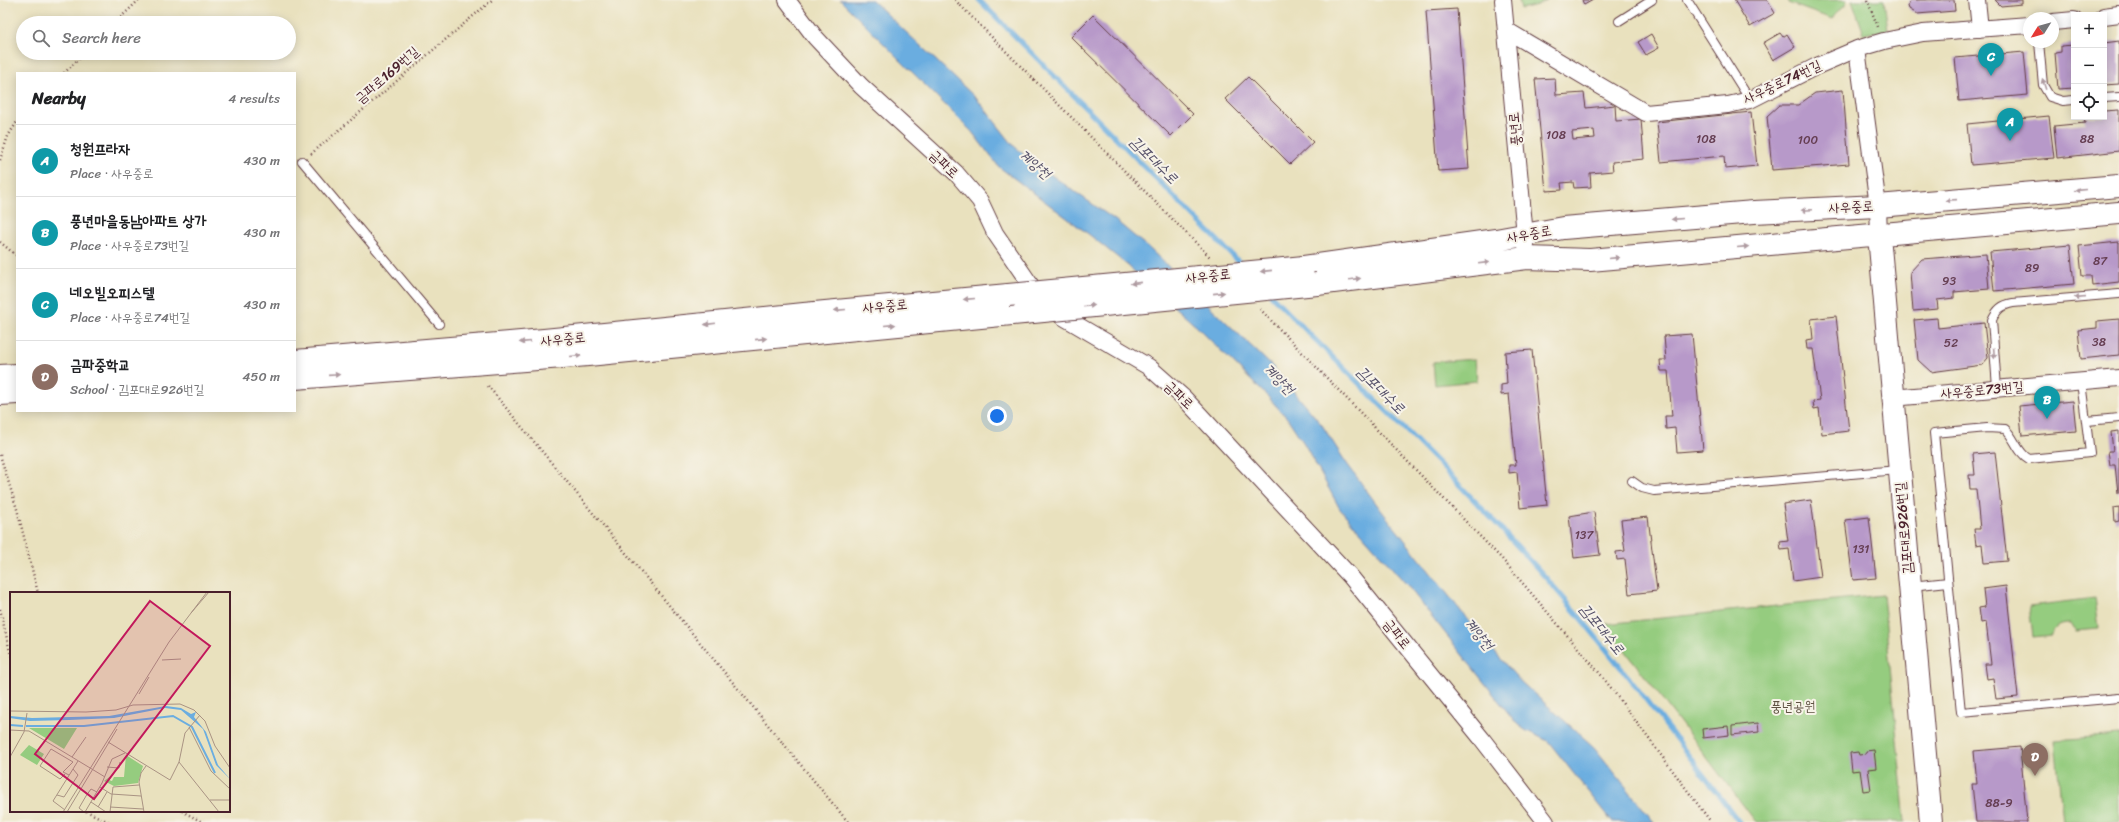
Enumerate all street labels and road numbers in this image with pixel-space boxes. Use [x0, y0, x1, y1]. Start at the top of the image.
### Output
street label: 금파로169번길 [349, 39, 426, 110]
street label: 사우중로74번길 [1738, 53, 1826, 111]
street label: 풍년로 [1501, 111, 1529, 147]
street label: 금파로 [923, 143, 965, 185]
street label: 사우중로 [1828, 193, 1874, 221]
street label: 사우중로 [1505, 218, 1553, 250]
street label: 사우중로 [1184, 261, 1232, 291]
street label: 사우중로 [861, 292, 909, 320]
street label: 사우중로 [539, 325, 587, 353]
street label: 금파로 [1158, 374, 1200, 416]
street label: 사우중로73번길 [1939, 374, 2025, 406]
street label: 김포대로926번길 [1887, 480, 1920, 575]
street label: 금파로 [1377, 613, 1417, 655]

